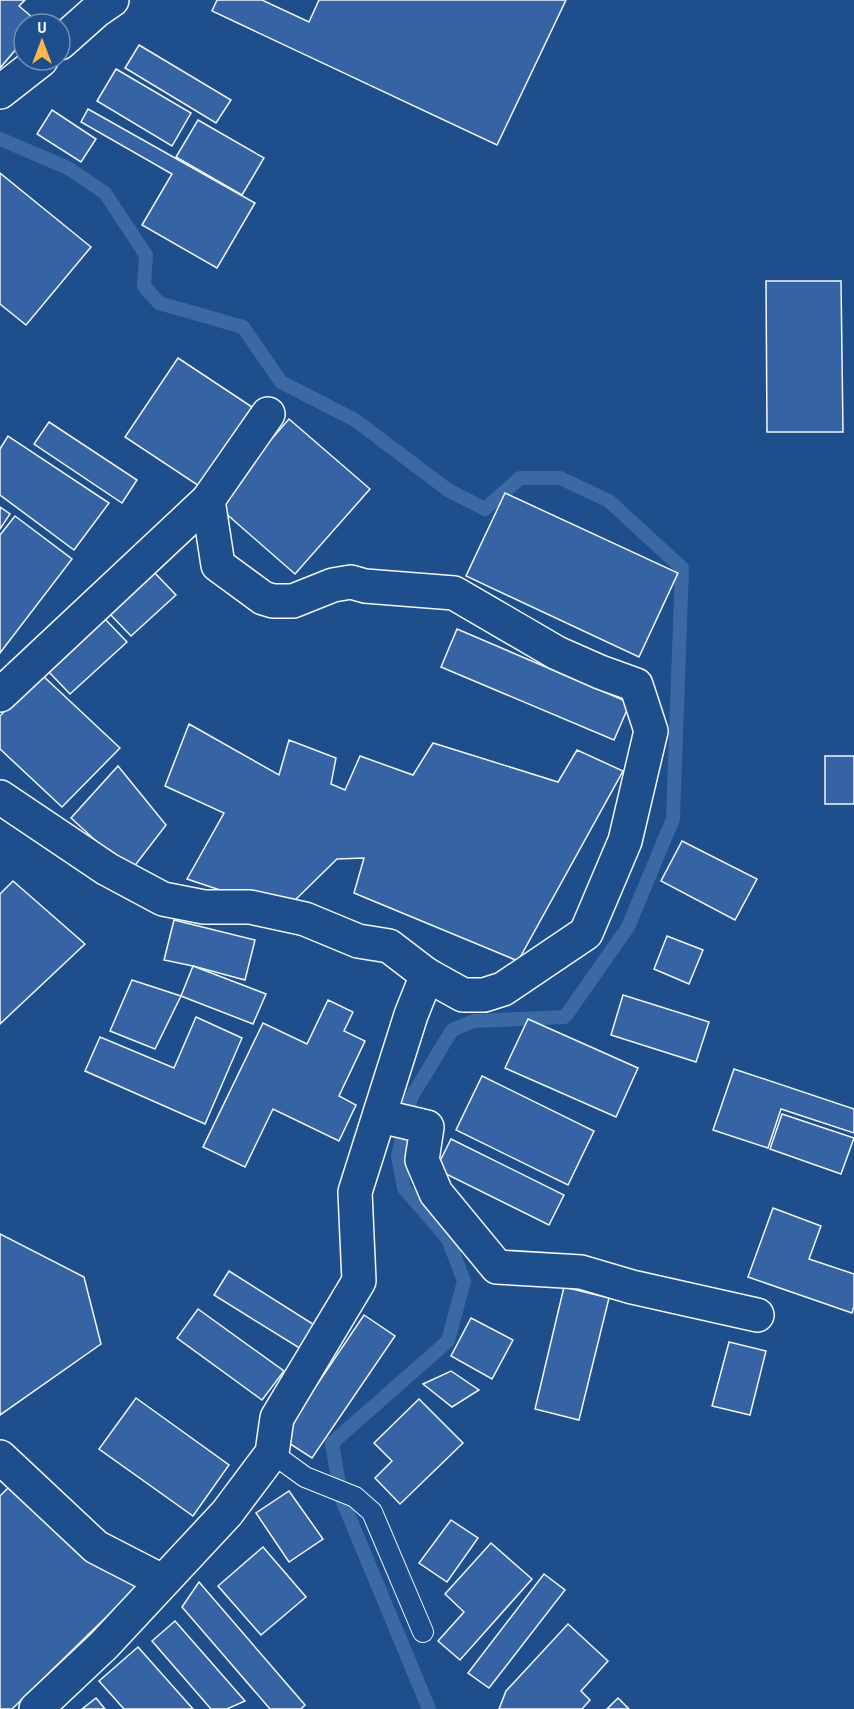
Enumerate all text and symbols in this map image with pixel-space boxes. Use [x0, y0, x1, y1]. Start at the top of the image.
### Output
north arrow [12, 12, 72, 72]
text: U [37, 16, 47, 38]

